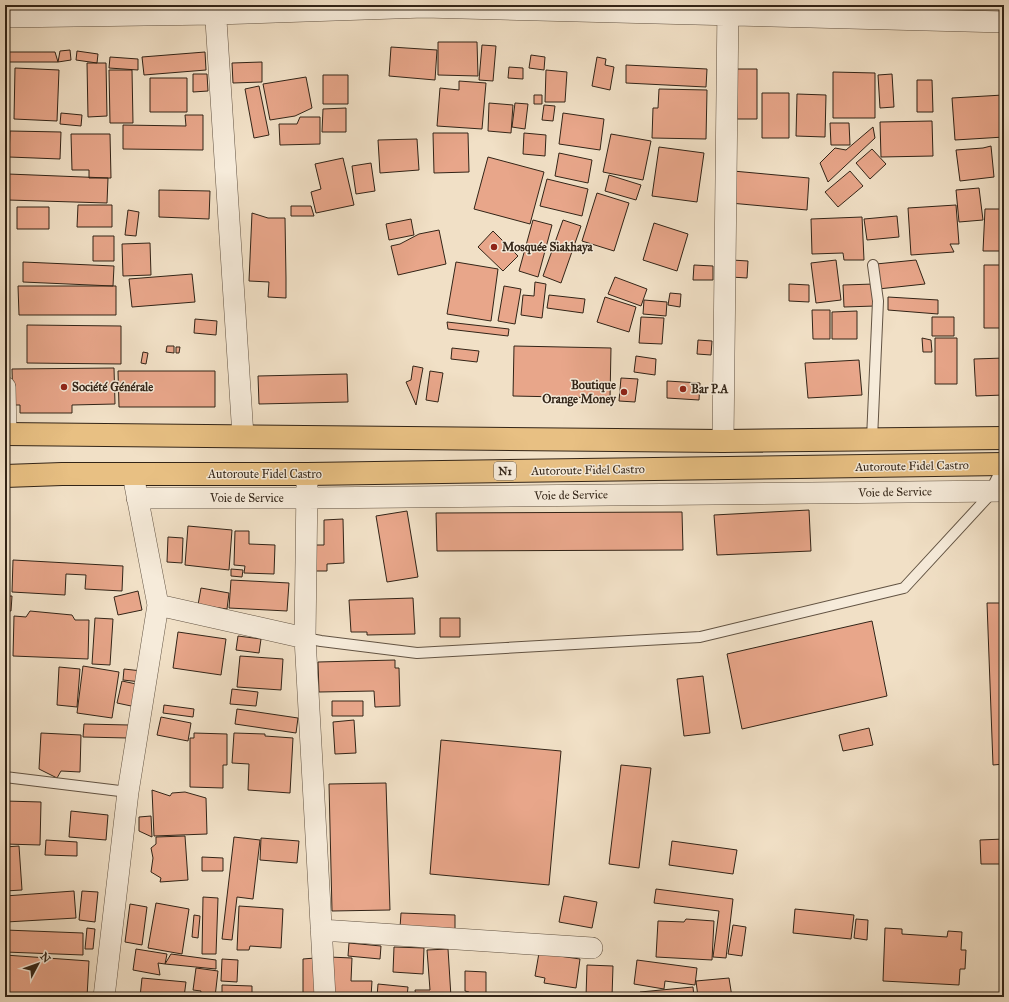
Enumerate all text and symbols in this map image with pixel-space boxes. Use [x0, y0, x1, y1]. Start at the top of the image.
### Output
place label: Mosquée Siakhaya [502, 240, 593, 255]
marker: Mosquée Siakhaya [489, 242, 499, 252]
place label: Boutique Orange Money [542, 378, 617, 407]
place label: Société Générale [72, 380, 153, 394]
marker: Société Générale [59, 382, 69, 392]
place label: Bar P.A [691, 382, 729, 396]
marker: Bar P.A [678, 384, 688, 394]
marker: Boutique Orange Money [619, 387, 629, 397]
street label: Autoroute Fidel Castro [854, 458, 969, 474]
road number: N1 [494, 462, 516, 480]
street label: Autoroute Fidel Castro [530, 462, 645, 478]
street label: Autoroute Fidel Castro [207, 467, 322, 481]
street label: Voie de Service [857, 484, 932, 500]
street label: Voie de Service [533, 487, 608, 503]
street label: Voie de Service [209, 491, 284, 505]
north arrow [18, 944, 58, 984]
text: N [37, 950, 54, 966]

